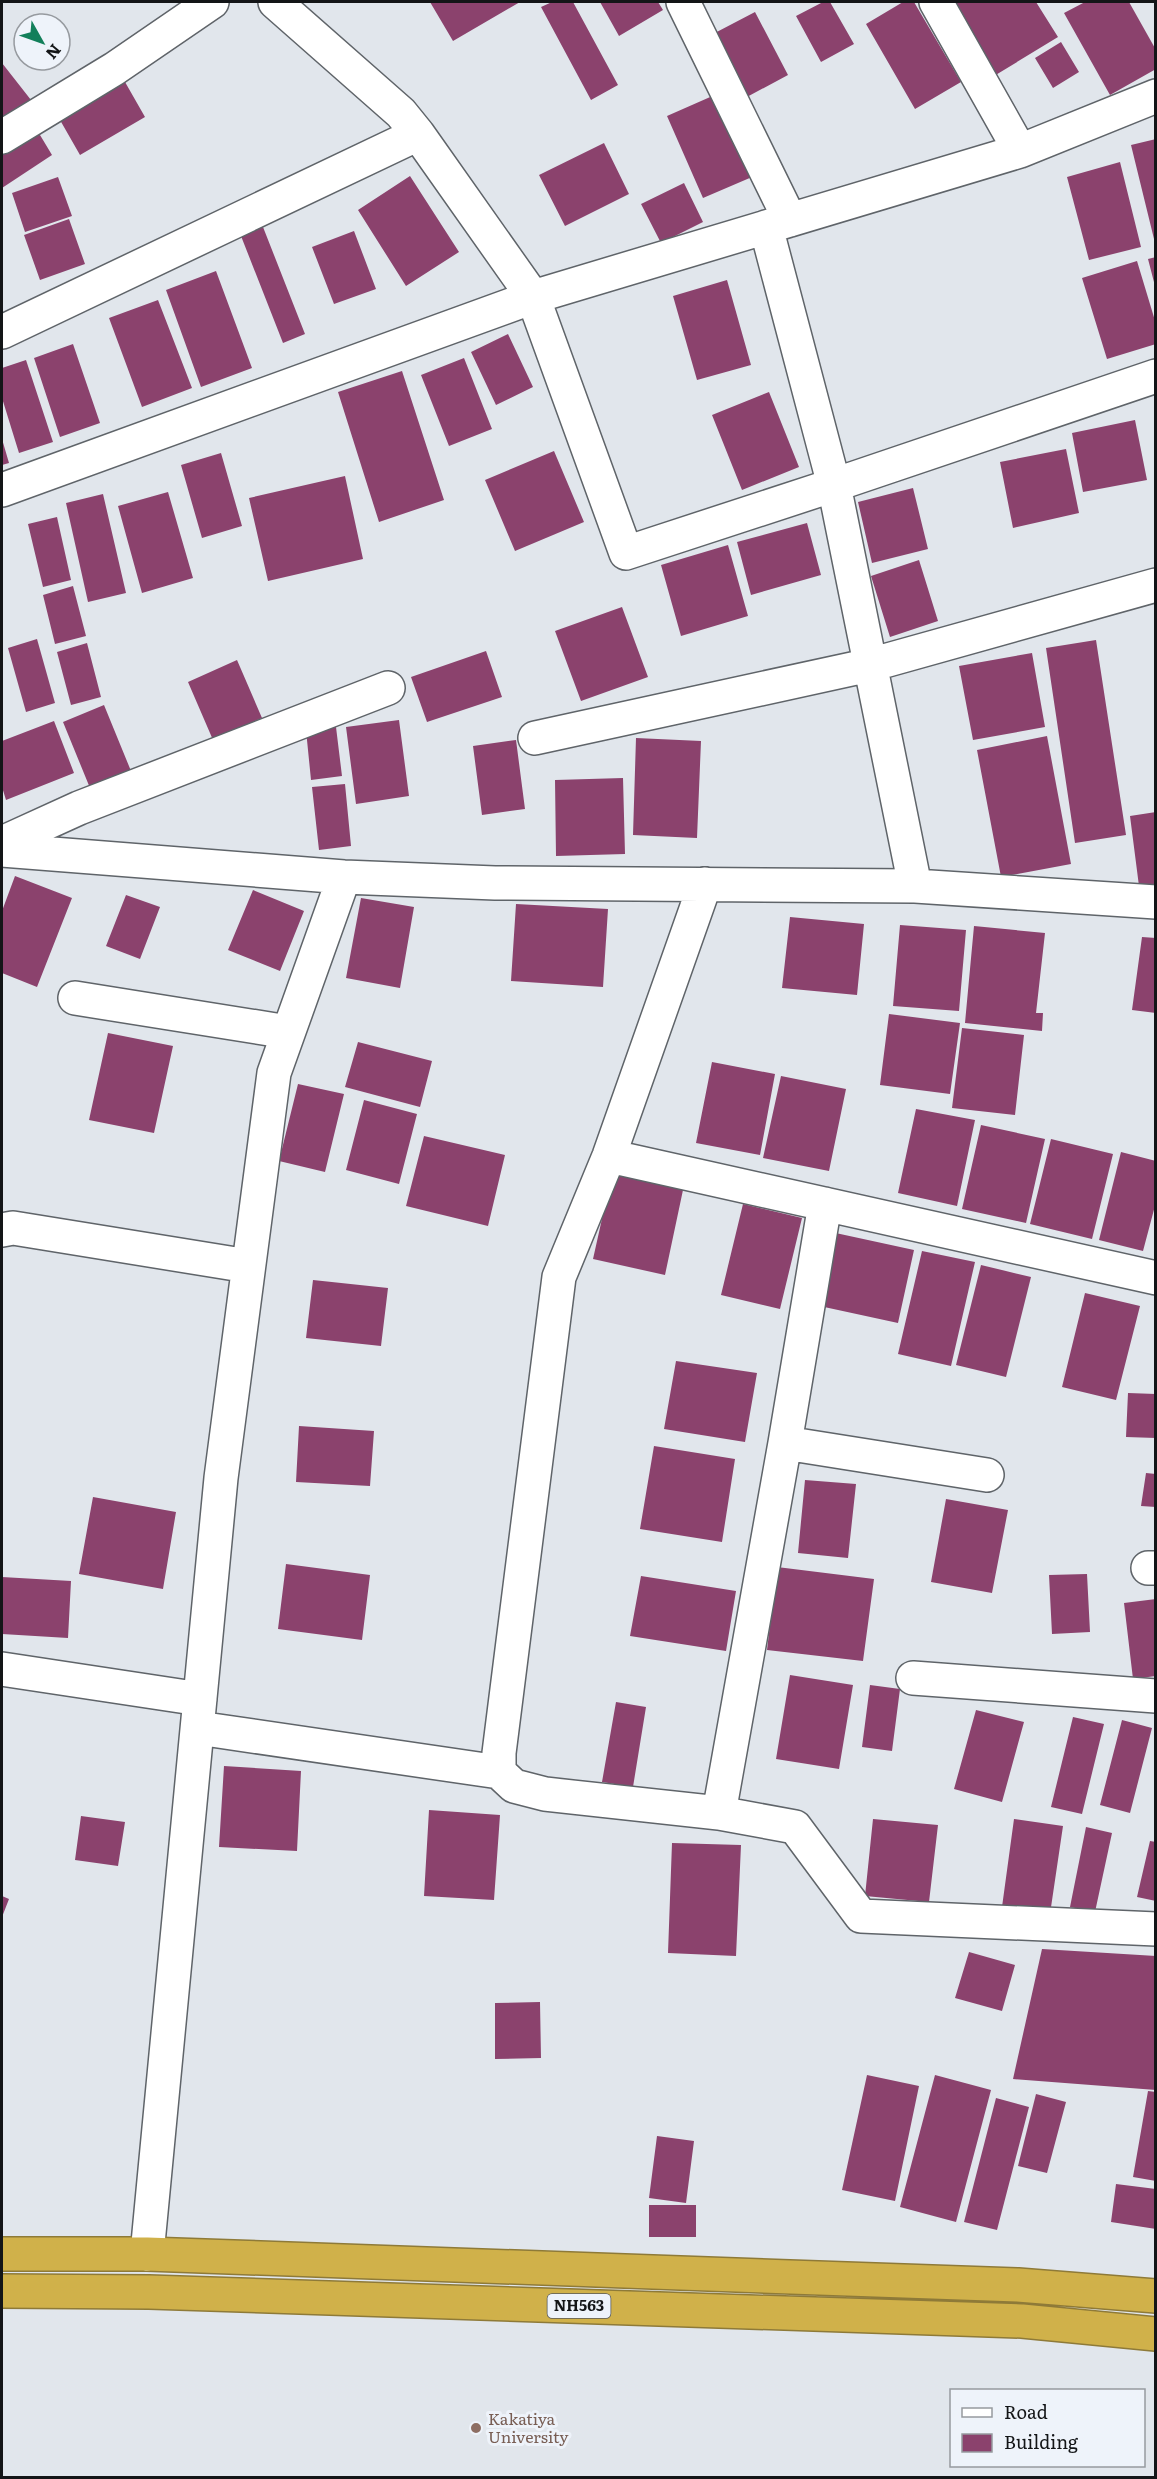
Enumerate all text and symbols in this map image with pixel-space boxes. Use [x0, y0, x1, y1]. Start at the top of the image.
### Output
north arrow [12, 12, 72, 72]
text: N [41, 39, 68, 65]
road number: NH563 [548, 2294, 610, 2318]
legend [950, 2389, 1145, 2467]
text: Road [1004, 2398, 1048, 2425]
place label: Kakatiya University [488, 2406, 569, 2448]
marker: Kakatiya University [469, 2421, 483, 2435]
text: Building [1004, 2428, 1079, 2455]

